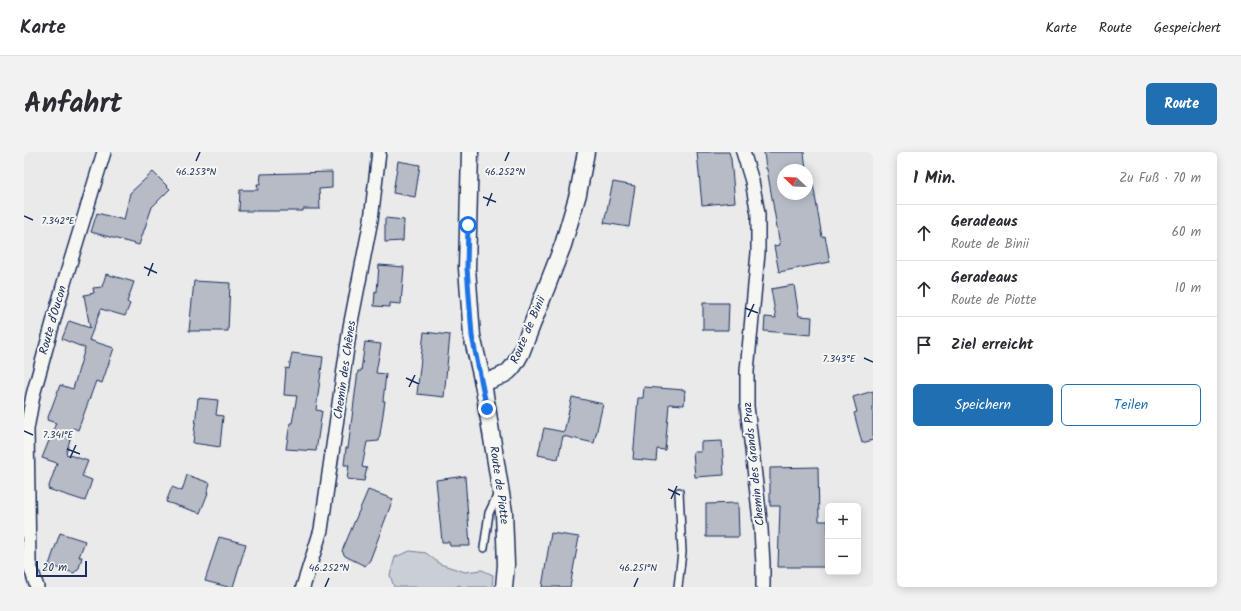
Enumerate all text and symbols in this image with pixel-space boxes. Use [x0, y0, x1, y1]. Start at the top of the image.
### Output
text: Karte [20, 13, 66, 43]
text: Karte [1046, 17, 1077, 39]
text: Route [1099, 17, 1132, 39]
text: Gespeichert [1154, 17, 1221, 39]
text: Anfahrt [24, 82, 122, 127]
button: Route [1146, 83, 1217, 125]
text: 46.253°N [176, 164, 216, 180]
text: 46.252°N [485, 164, 526, 180]
north arrow [777, 164, 813, 200]
text: 1 Min. [913, 165, 955, 192]
text: Zu Fuß · 70 m [1119, 168, 1201, 189]
text: Geradeaus [951, 210, 1018, 234]
text: 7.342°E [41, 213, 76, 229]
route start [459, 216, 477, 234]
icon: ahead [913, 222, 935, 244]
text: 60 m [1172, 222, 1201, 243]
text: Route de Binii [951, 234, 1029, 255]
text: Geradeaus [951, 266, 1018, 290]
icon: ahead [913, 278, 935, 300]
text: 10 m [1175, 278, 1201, 299]
street label: Route d'Oucon [34, 283, 72, 357]
text: Route de Piotte [951, 290, 1036, 311]
street label: Route de Binii [505, 292, 551, 367]
street label: Chemin des Chênes [329, 319, 361, 421]
text: Ziel erreicht [951, 333, 1034, 357]
icon: arrive [913, 334, 935, 356]
text: 7.343°E [822, 351, 857, 367]
button: Speichern [913, 384, 1053, 426]
button: Teilen [1061, 384, 1201, 426]
route end [478, 400, 496, 418]
street label: Chemin des Grands Praz [738, 401, 770, 527]
text: 7.341°E [43, 427, 74, 443]
street label: Route de Piotte [484, 445, 514, 526]
map controls [825, 503, 861, 575]
button: + [825, 503, 861, 539]
button: − [825, 539, 861, 575]
scale bar [36, 559, 87, 578]
text: 20 m [42, 559, 67, 577]
text: 46.252°N [309, 560, 350, 576]
text: 46.251°N [619, 560, 657, 576]

